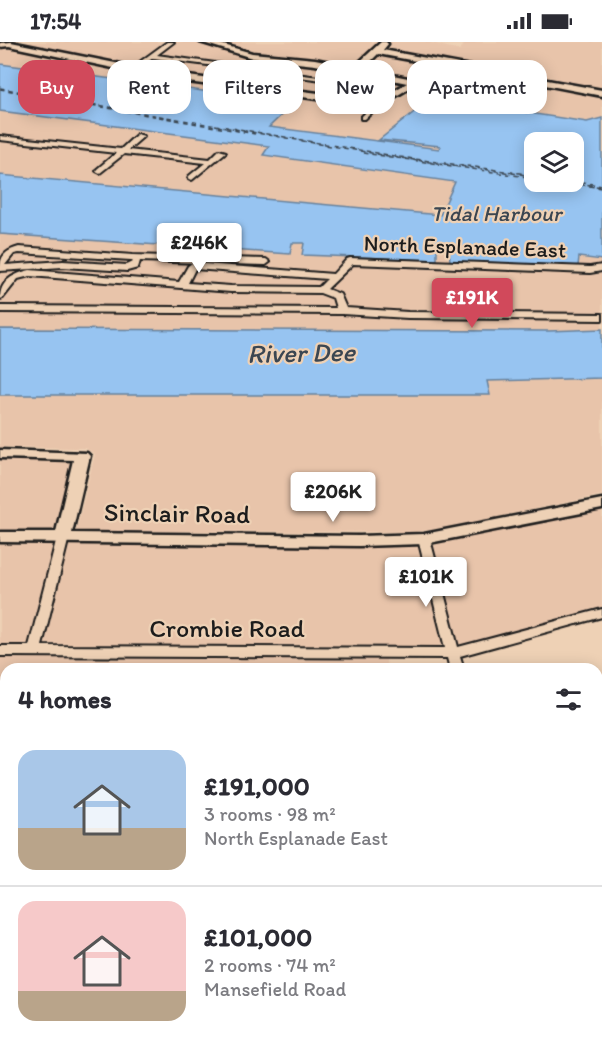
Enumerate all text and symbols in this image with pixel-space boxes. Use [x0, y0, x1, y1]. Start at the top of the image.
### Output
text: 17:54 [30, 8, 81, 35]
chip: Buy [18, 60, 95, 114]
chip: Rent [107, 60, 191, 114]
chip: Filters [203, 60, 303, 114]
chip: New [315, 60, 395, 114]
chip: Apartment [407, 60, 547, 114]
map controls [524, 132, 584, 192]
button: layers [524, 132, 584, 192]
water label: Tidal Harbour [431, 200, 564, 227]
pin: £246K [157, 223, 241, 274]
street label: North Esplanade East [363, 229, 567, 264]
text: £246K [171, 230, 227, 254]
pin: £191K [430, 278, 514, 329]
text: £191K [446, 285, 498, 309]
water label: River Dee [247, 335, 356, 370]
pin: £206K [291, 472, 375, 523]
text: £206K [305, 479, 361, 503]
street label: Sinclair Road [104, 496, 250, 530]
pin: £101K [384, 557, 468, 608]
text: £101K [399, 564, 453, 588]
street label: Crombie Road [149, 612, 305, 644]
text: 4 homes [18, 683, 112, 715]
icon: filters [552, 683, 585, 716]
text: £191,000 [204, 770, 310, 802]
icon: home [66, 774, 138, 846]
text: 3 rooms · 98 m² [204, 802, 336, 826]
text: North Esplanade East [204, 826, 388, 850]
text: £101,000 [204, 921, 312, 953]
icon: home [66, 925, 138, 997]
text: 2 rooms · 74 m² [204, 953, 336, 977]
text: Mansefield Road [204, 977, 346, 1001]

